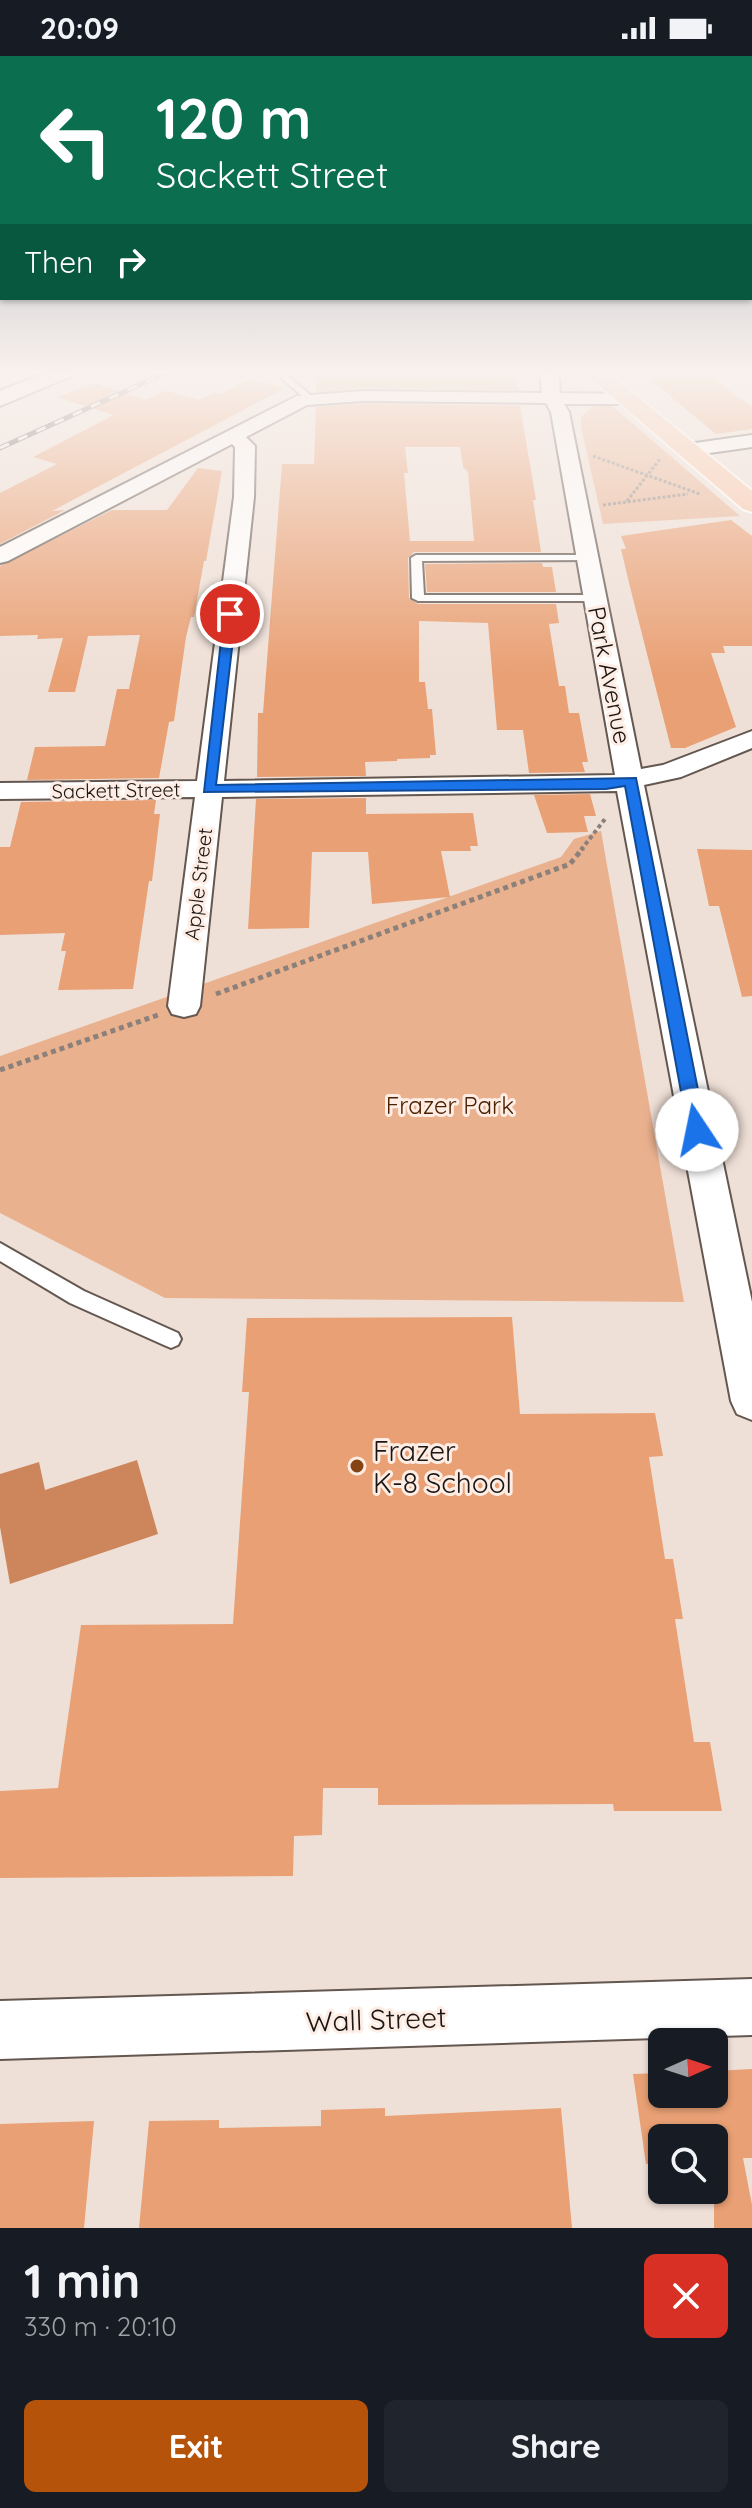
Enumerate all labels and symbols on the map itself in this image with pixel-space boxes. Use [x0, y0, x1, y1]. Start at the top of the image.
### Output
pin [196, 580, 264, 648]
street label: Park Avenue [582, 604, 638, 746]
street label: Sackett Street [51, 776, 181, 804]
street label: Apple Street [179, 826, 217, 942]
position arrow [655, 1088, 739, 1172]
park label: Frazer Park [386, 1090, 514, 1120]
place label: Frazer K-8 School [373, 1433, 512, 1500]
marker: Frazer K-8 School [348, 1457, 366, 1475]
street label: Wall Street [305, 1999, 447, 2039]
north arrow [648, 2028, 728, 2108]

